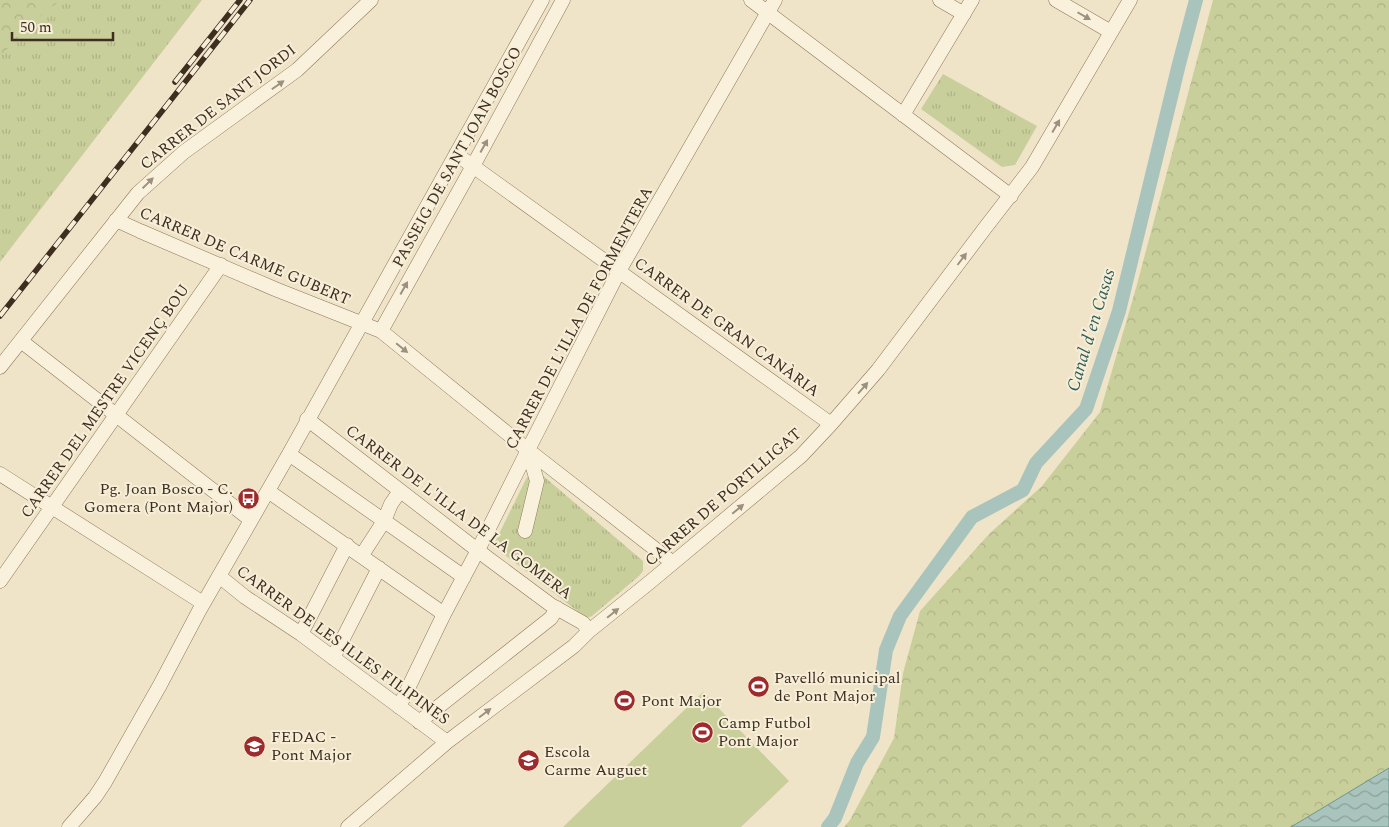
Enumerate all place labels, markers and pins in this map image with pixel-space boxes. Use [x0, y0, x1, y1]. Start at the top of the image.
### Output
place label: Pg. Joan Bosco - C. Gomera (Pont Major) [84, 477, 233, 519]
bus stop icon: Pg. Joan Bosco - C. Gomera (Pont Major) [237, 486, 261, 510]
place label: Pavelló municipal de Pont Major [774, 666, 900, 708]
sports icon: Pavelló municipal de Pont Major [746, 675, 770, 699]
sports icon: Pont Major [613, 689, 637, 713]
place label: Pont Major [641, 689, 722, 713]
place label: Camp Futbol Pont Major [718, 711, 811, 753]
sports icon: Camp Futbol Pont Major [690, 720, 714, 744]
place label: FEDAC - Pont Major [271, 725, 352, 767]
school or university icon: FEDAC - Pont Major [243, 734, 267, 758]
place label: Escola Carme Auguet [544, 740, 647, 782]
school or university icon: Escola Carme Auguet [516, 749, 540, 773]

